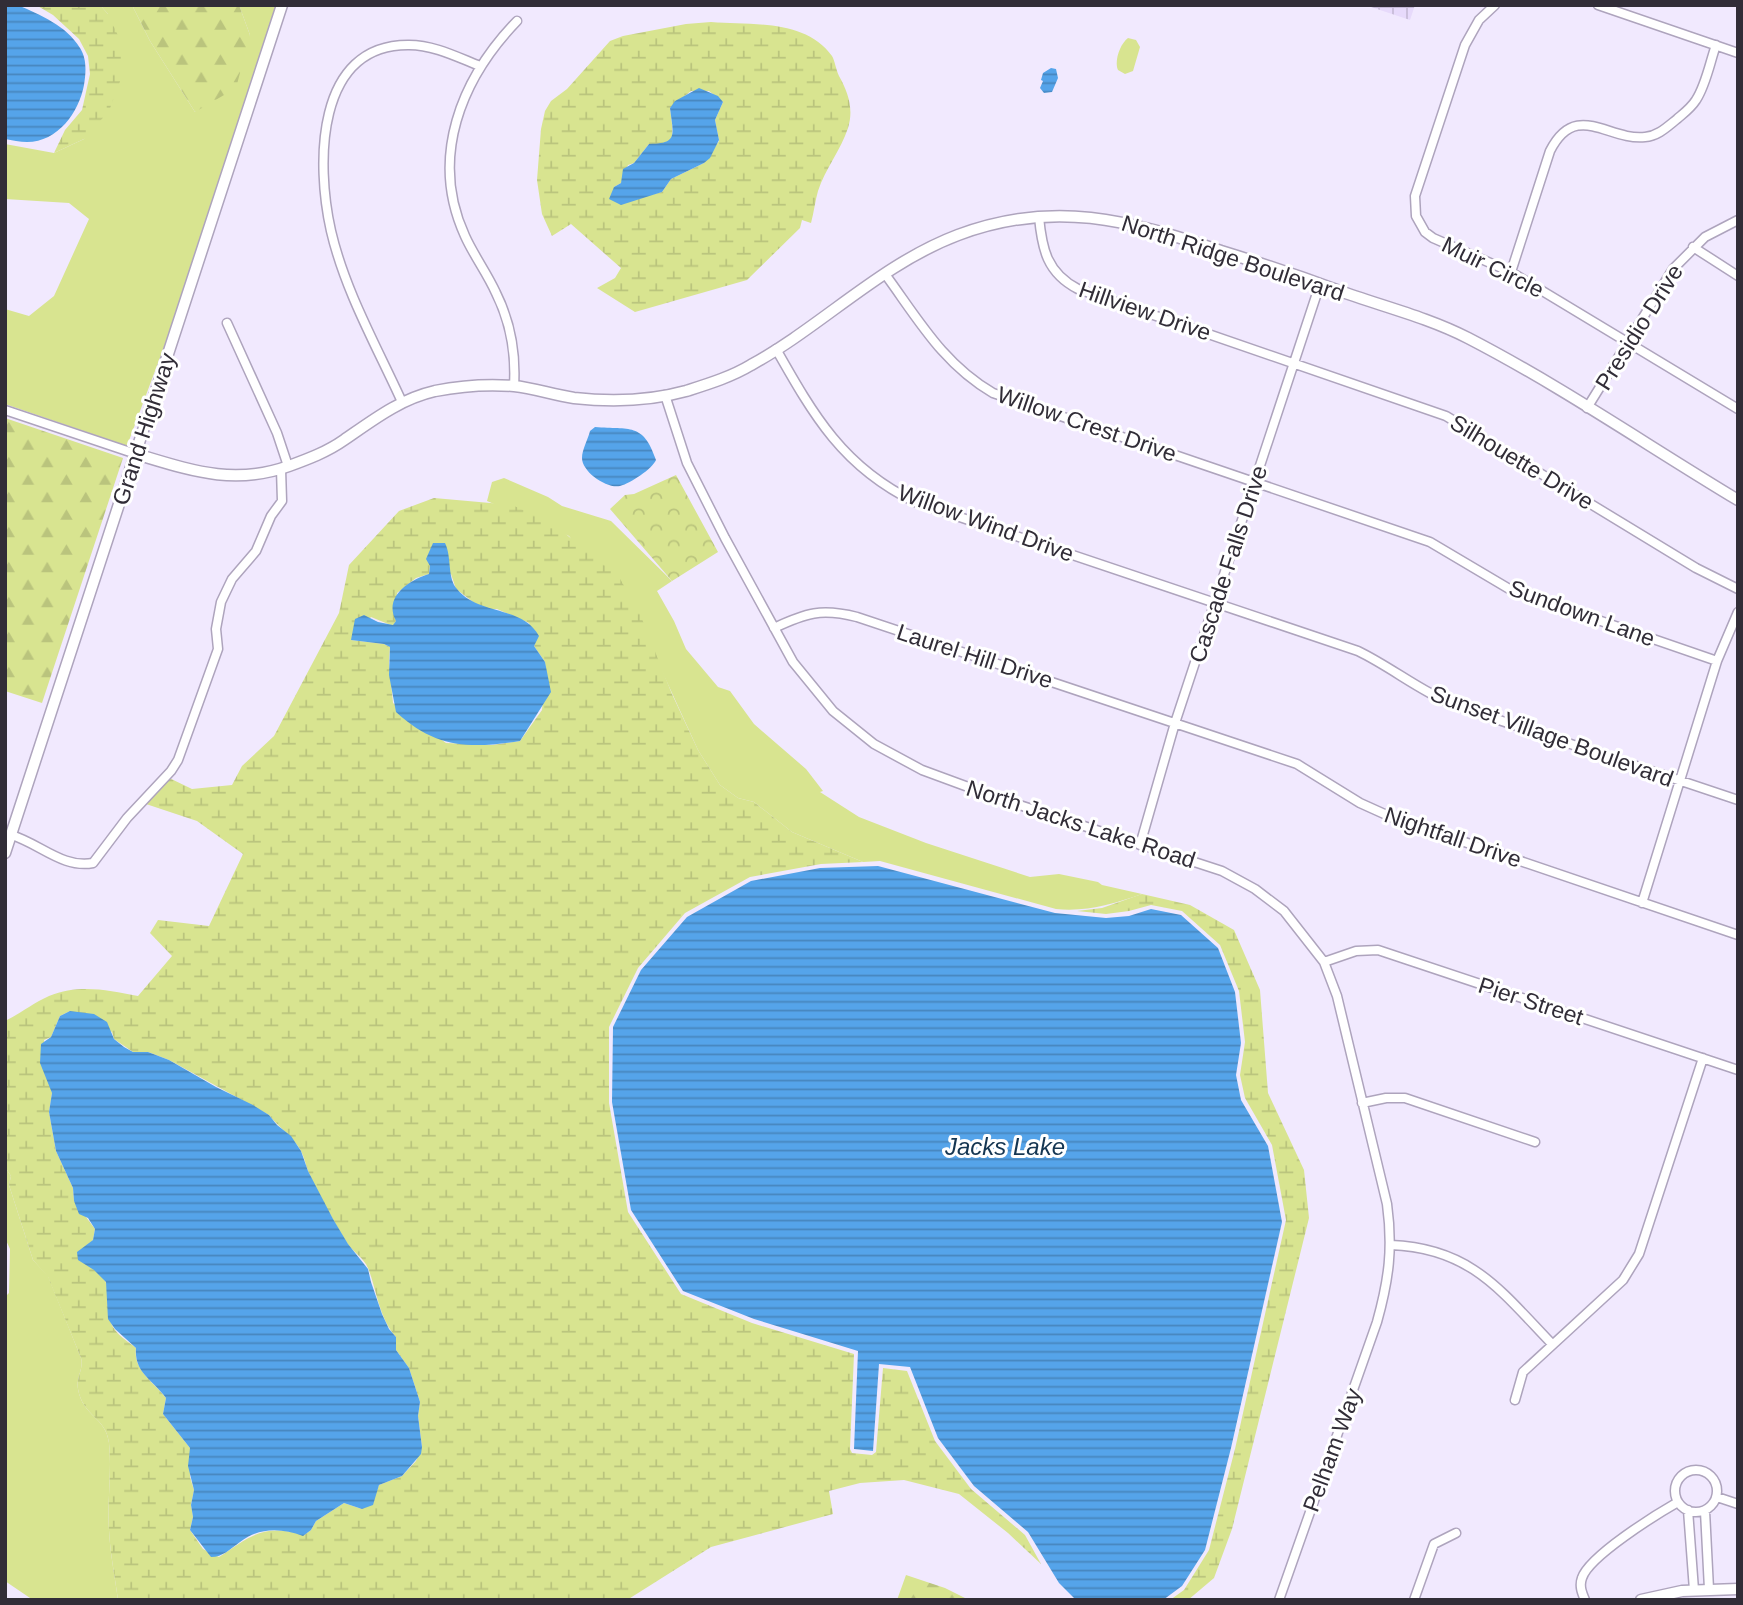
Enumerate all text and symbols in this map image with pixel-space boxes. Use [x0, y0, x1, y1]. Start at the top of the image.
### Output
street label: North Ridge Boulevard [1118, 210, 1348, 306]
street label: Muir Circle [1438, 231, 1548, 303]
street label: Presidio Drive [1590, 259, 1688, 395]
street label: Hillview Drive [1076, 276, 1214, 346]
street label: Grand Highway [107, 349, 181, 508]
street label: Willow Crest Drive [994, 381, 1180, 467]
street label: Silhouette Drive [1446, 409, 1598, 515]
street label: Cascade Falls Drive [1184, 462, 1272, 666]
street label: Willow Wind Drive [894, 479, 1078, 567]
street label: Sundown Lane [1505, 575, 1659, 651]
street label: Laurel Hill Drive [894, 619, 1056, 693]
street label: Sunset Village Boulevard [1427, 680, 1677, 792]
street label: North Jacks Lake Road [963, 775, 1199, 873]
street label: Nightfall Drive [1381, 801, 1525, 873]
street label: Pier Street [1475, 972, 1587, 1030]
water label: Jacks Lake [944, 1133, 1065, 1160]
street label: Pelham Way [1298, 1384, 1367, 1515]

